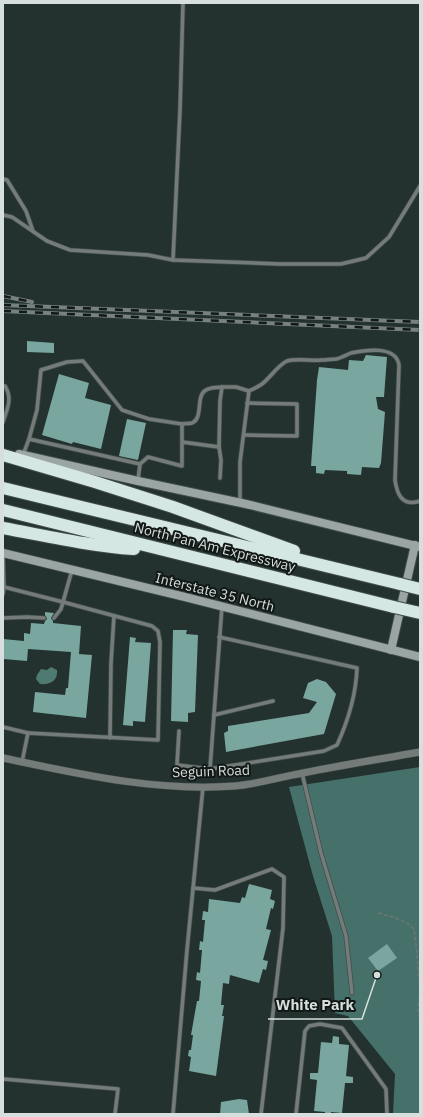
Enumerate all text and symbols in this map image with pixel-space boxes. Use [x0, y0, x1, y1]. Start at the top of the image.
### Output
street label: North Pan Am Expressway [133, 518, 297, 576]
street label: Interstate 35 North [154, 568, 276, 616]
street label: Seguin Road [172, 761, 250, 781]
callout: White Park [268, 992, 362, 1019]
text: White Park [276, 995, 355, 1014]

